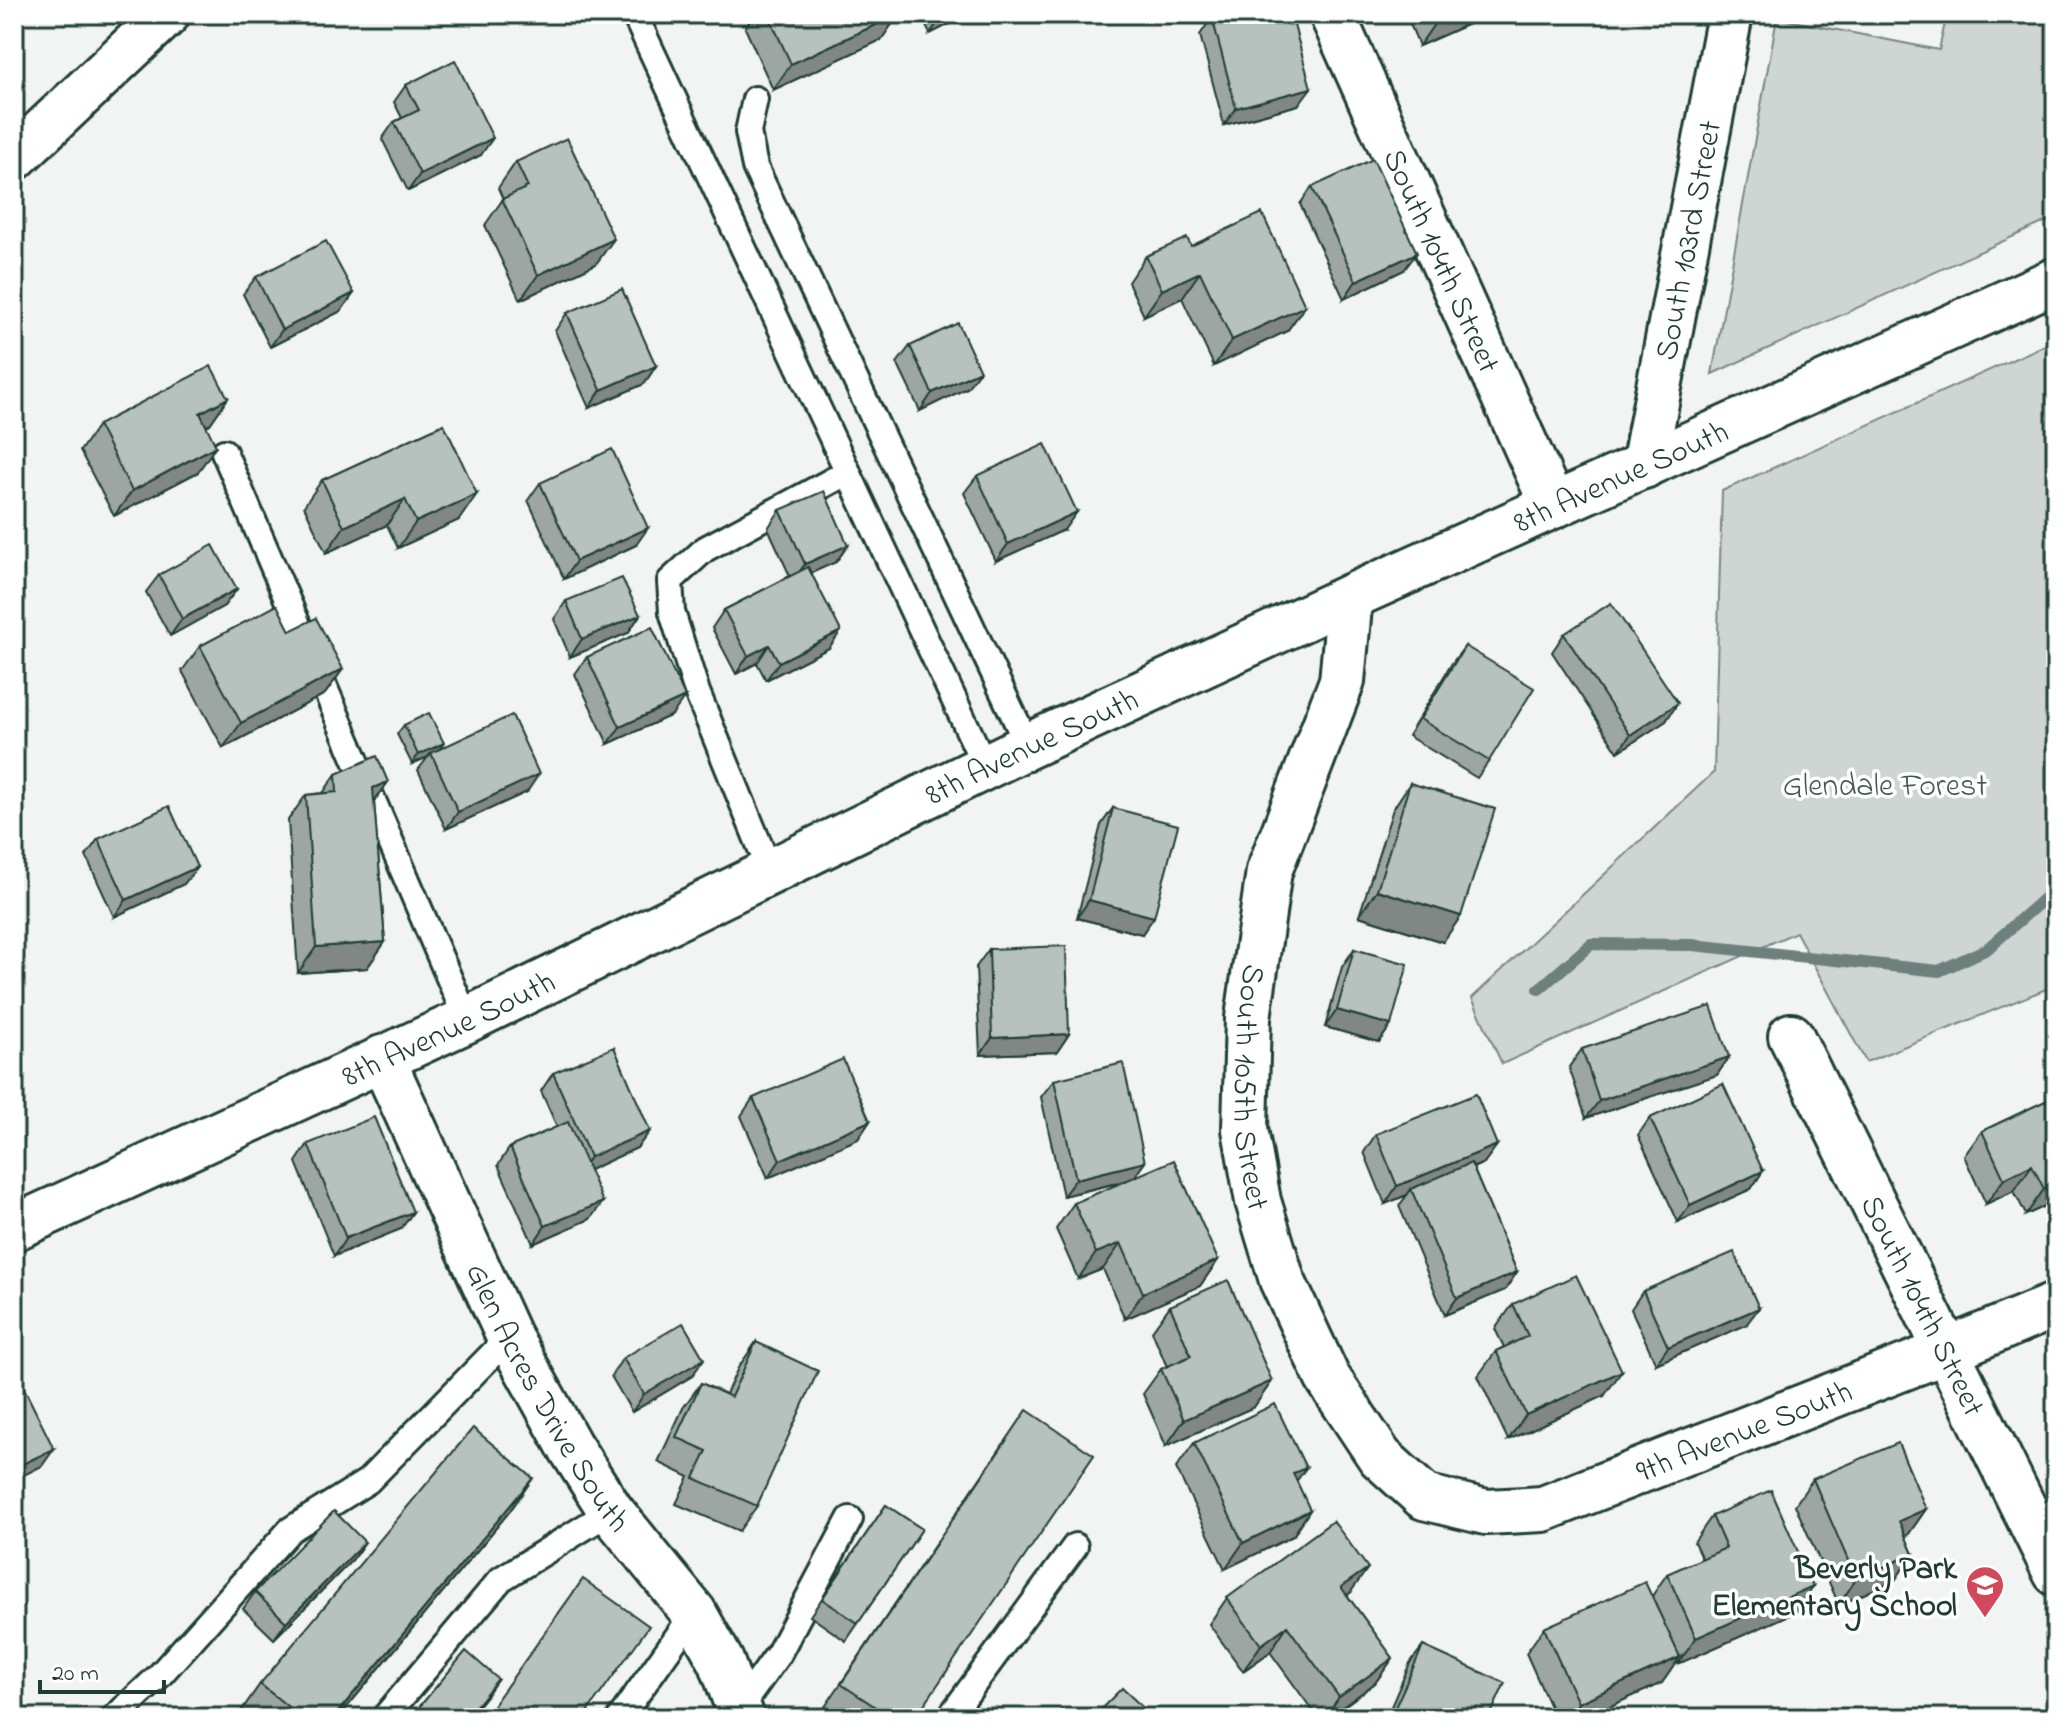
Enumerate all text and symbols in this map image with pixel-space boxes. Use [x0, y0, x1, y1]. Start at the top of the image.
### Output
street label: South 103rd Street [1645, 117, 1736, 365]
street label: South 104th Street [1369, 142, 1510, 382]
street label: 8th Avenue South [1507, 410, 1737, 548]
street label: 8th Avenue South [918, 678, 1147, 820]
park label: Glendale Forest [1783, 764, 1987, 811]
street label: 8th Avenue South [335, 960, 564, 1101]
street label: South 105th Street [1218, 961, 1280, 1217]
street label: South 104th Street [1846, 1188, 1995, 1425]
street label: Glen Acres Drive South [451, 1256, 640, 1544]
street label: 9th Avenue South [1630, 1370, 1860, 1497]
place label: Beverly Park Elementary School [1712, 1547, 1958, 1632]
school or university icon: Beverly Park Elementary School [1964, 1564, 2006, 1619]
scale bar [40, 1644, 164, 1694]
text: 20 m [52, 1657, 99, 1692]

